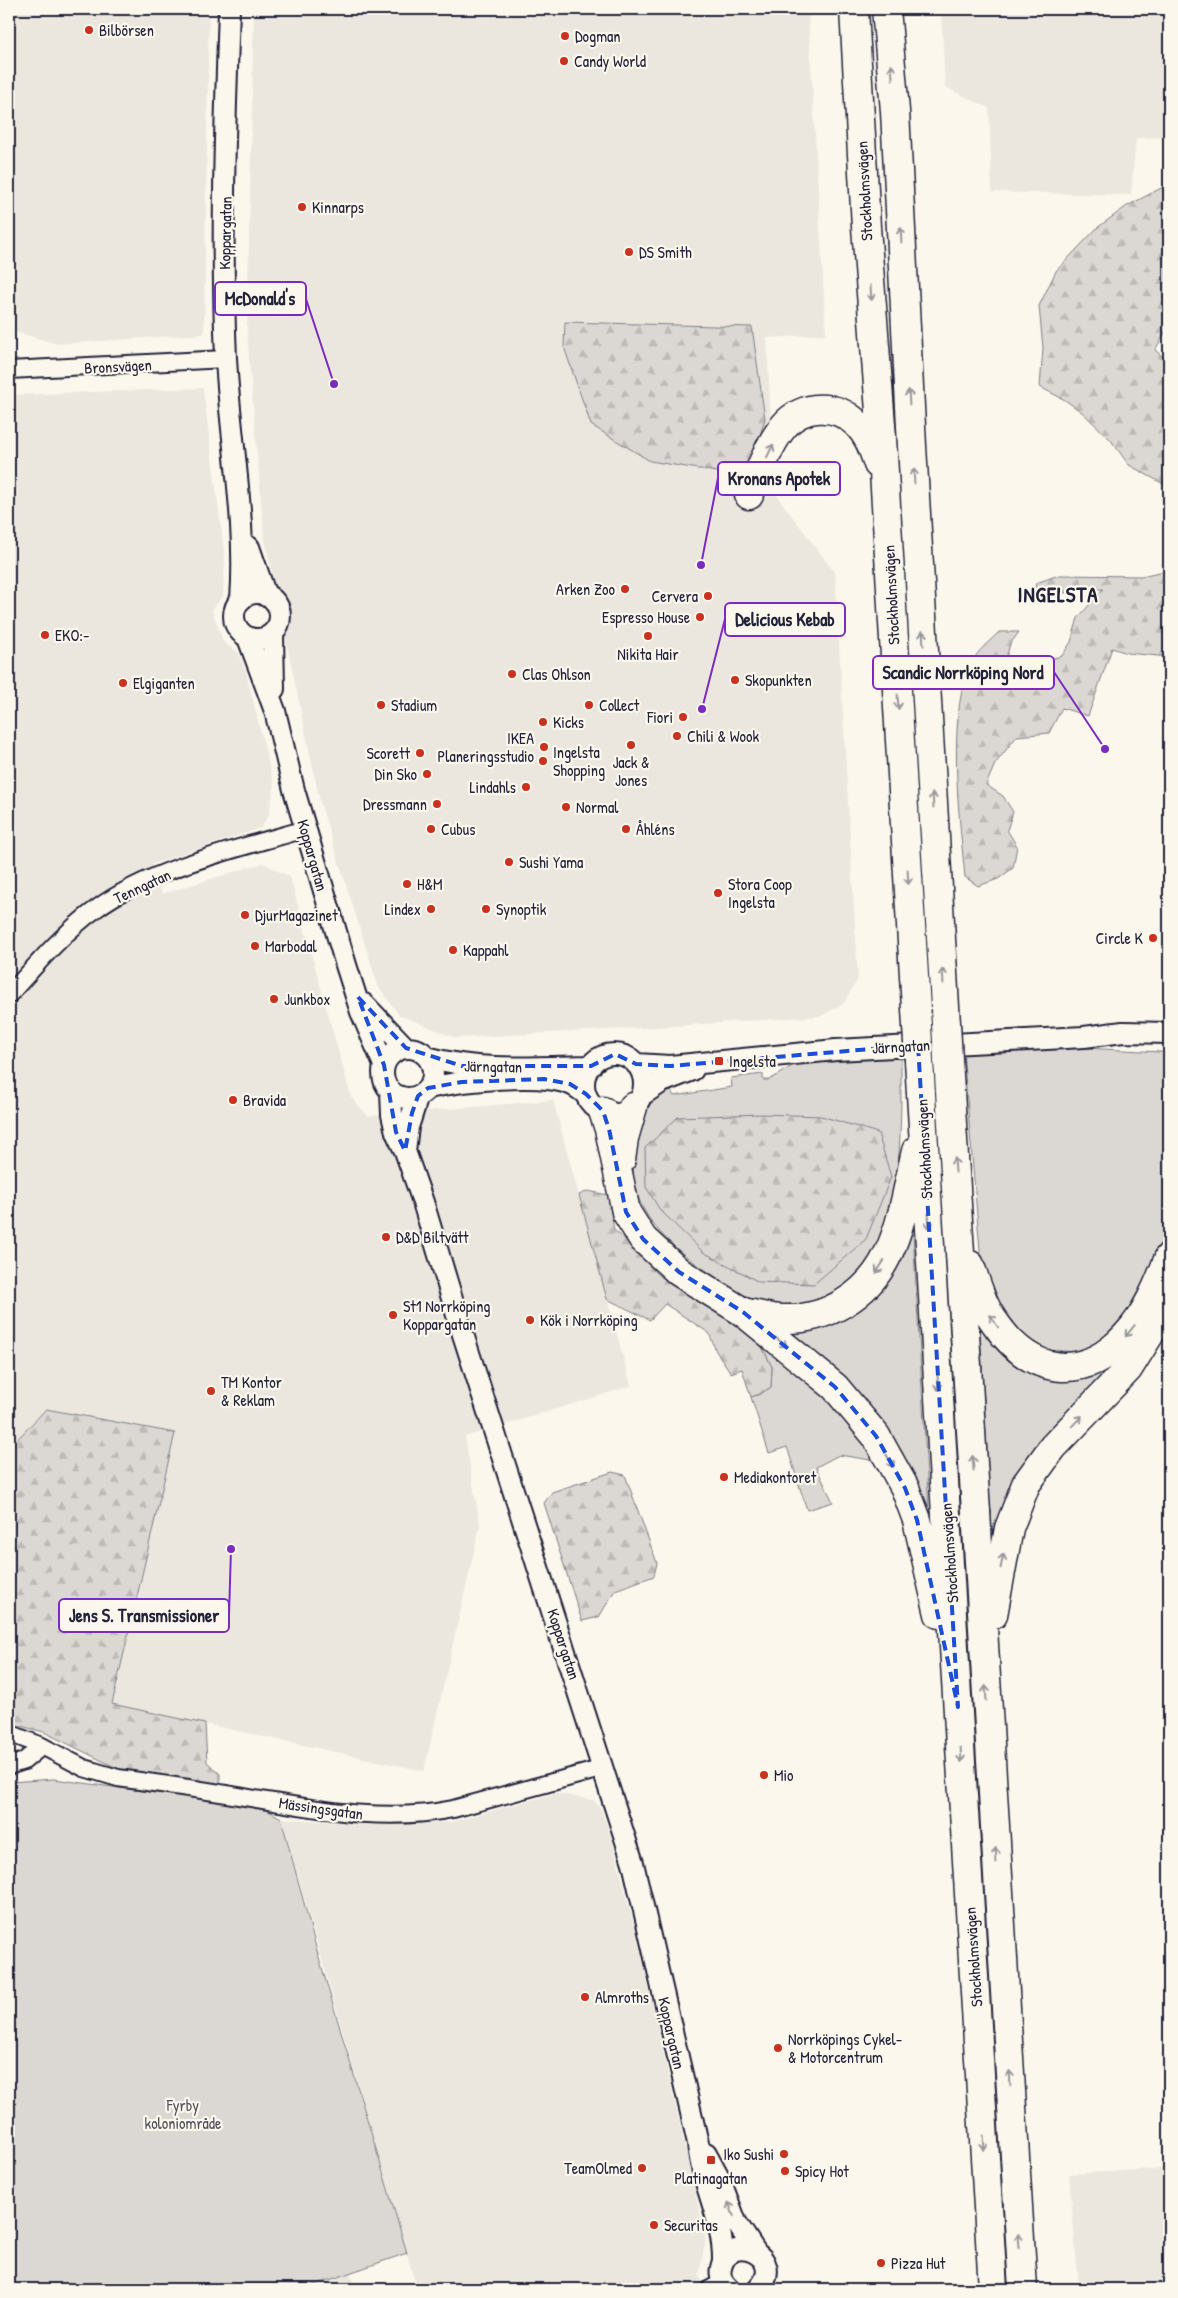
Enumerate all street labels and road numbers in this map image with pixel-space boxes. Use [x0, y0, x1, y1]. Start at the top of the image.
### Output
street label: Stockholmsvägen [850, 140, 878, 242]
street label: Koppargatan [213, 196, 237, 270]
street label: Bronsvägen [84, 353, 152, 379]
street label: Stockholmsvägen [877, 544, 905, 646]
street label: Koppargatan [292, 817, 334, 893]
street label: Tenngatan [110, 863, 174, 909]
street label: Järngatan [871, 1033, 931, 1059]
street label: Järngatan [464, 1054, 522, 1078]
street label: Stockholmsvägen [910, 1098, 938, 1200]
street label: Stockholmsvägen [935, 1502, 963, 1604]
street label: Koppargatan [542, 1606, 586, 1682]
street label: Mässingsgatan [278, 1791, 364, 1825]
street label: Stockholmsvägen [959, 1906, 987, 2008]
street label: Koppargatan [653, 1995, 691, 2071]

